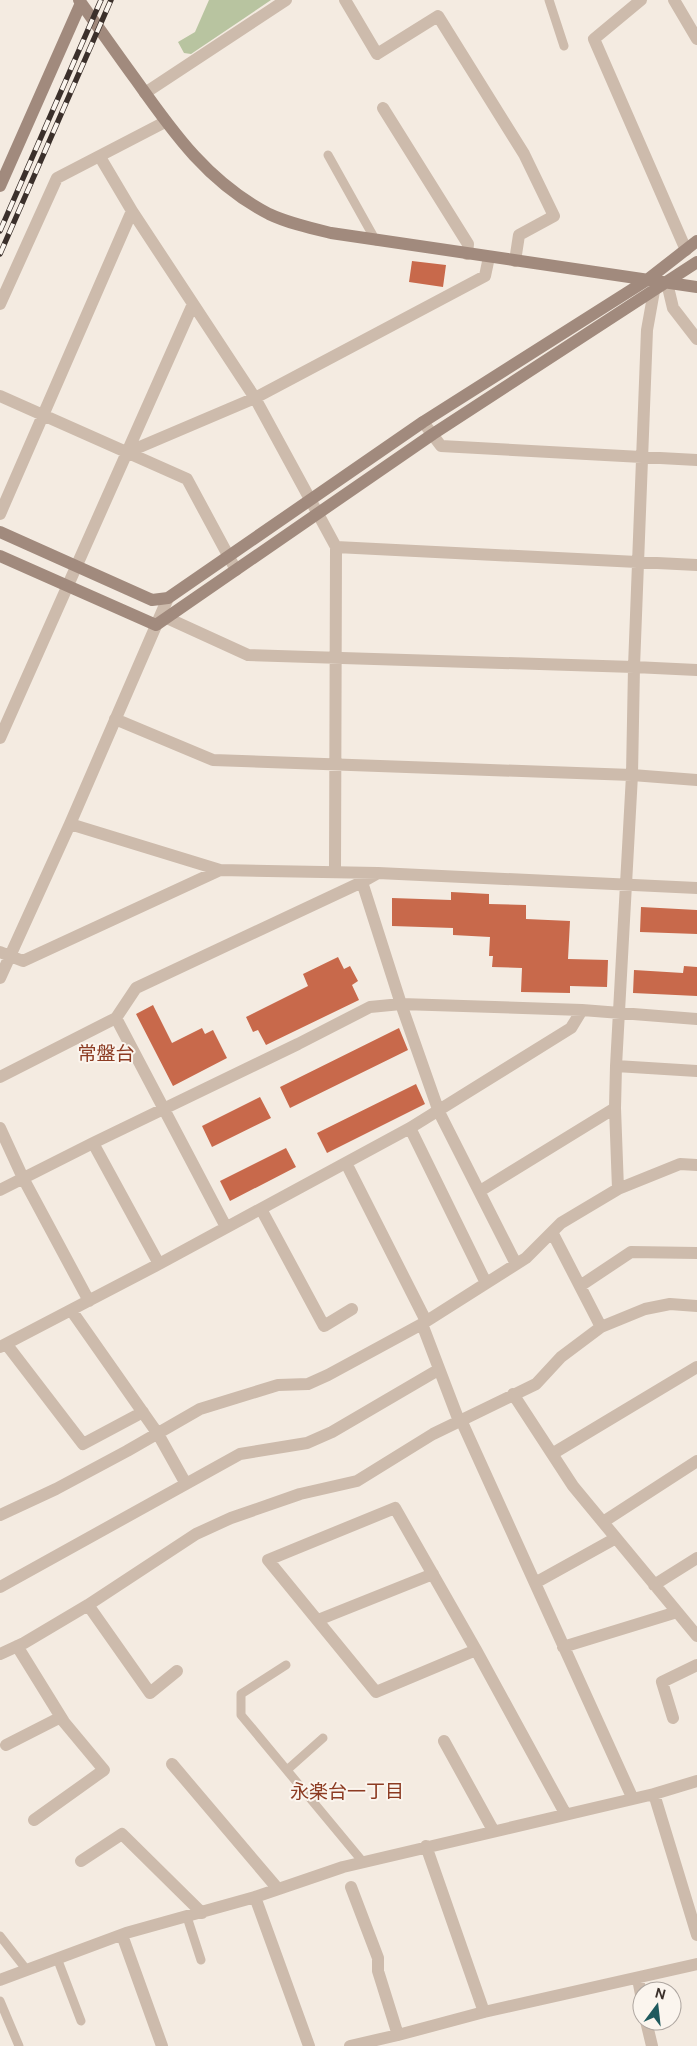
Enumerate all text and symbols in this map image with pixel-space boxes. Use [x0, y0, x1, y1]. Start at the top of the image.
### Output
district label: 常盤台 [77, 1041, 135, 1066]
district label: 永楽台一丁目 [290, 1779, 404, 1804]
north arrow [632, 1981, 682, 2031]
text: N [653, 1983, 668, 2003]

